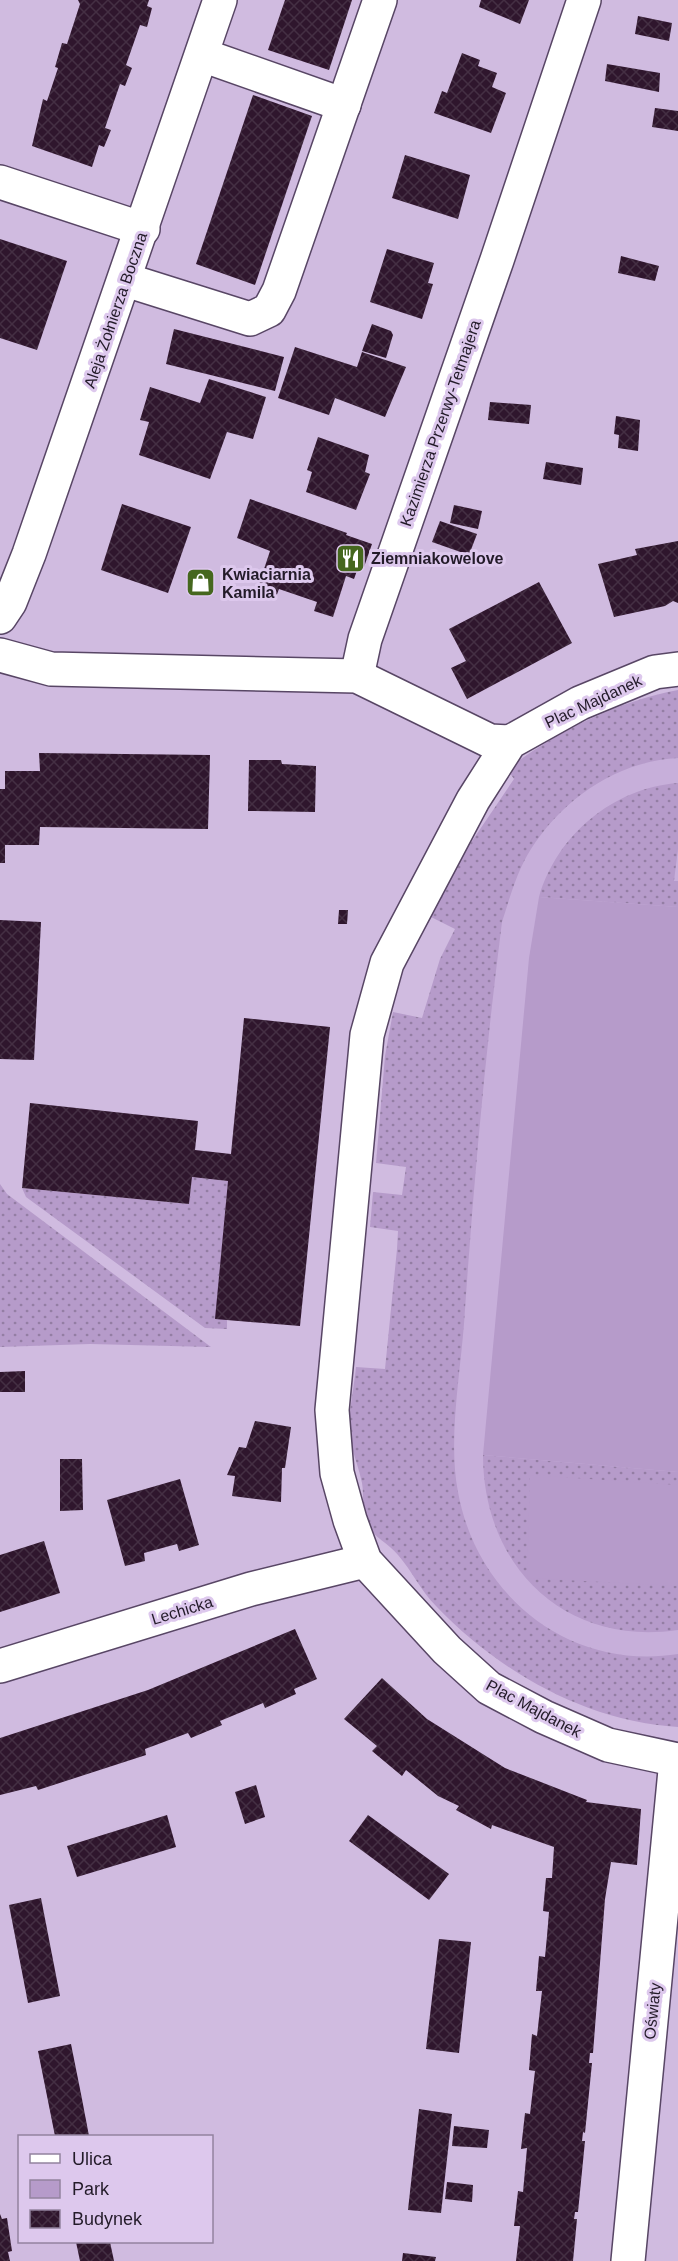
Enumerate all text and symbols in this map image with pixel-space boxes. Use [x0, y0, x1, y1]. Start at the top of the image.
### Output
street label: Aleja Żołnierza Boczna [80, 230, 150, 390]
street label: Kazimierza Przerwy-Tetmajera [397, 318, 484, 528]
restaurant icon: Ziemniakowelove [334, 542, 366, 574]
place label: Ziemniakowelove [371, 550, 504, 567]
place label: Kwiaciarnia Kamila [222, 566, 311, 601]
shop icon: Kwiaciarnia Kamila [185, 567, 217, 599]
street label: Plac Majdanek [542, 671, 645, 731]
street label: Lechicka [149, 1593, 215, 1628]
street label: Plac Majdanek [483, 1676, 585, 1741]
street label: Oświaty [641, 1982, 664, 2040]
legend [18, 2135, 213, 2243]
text: Ulica [72, 2149, 113, 2169]
text: Park [72, 2179, 110, 2199]
text: Budynek [72, 2209, 143, 2229]

